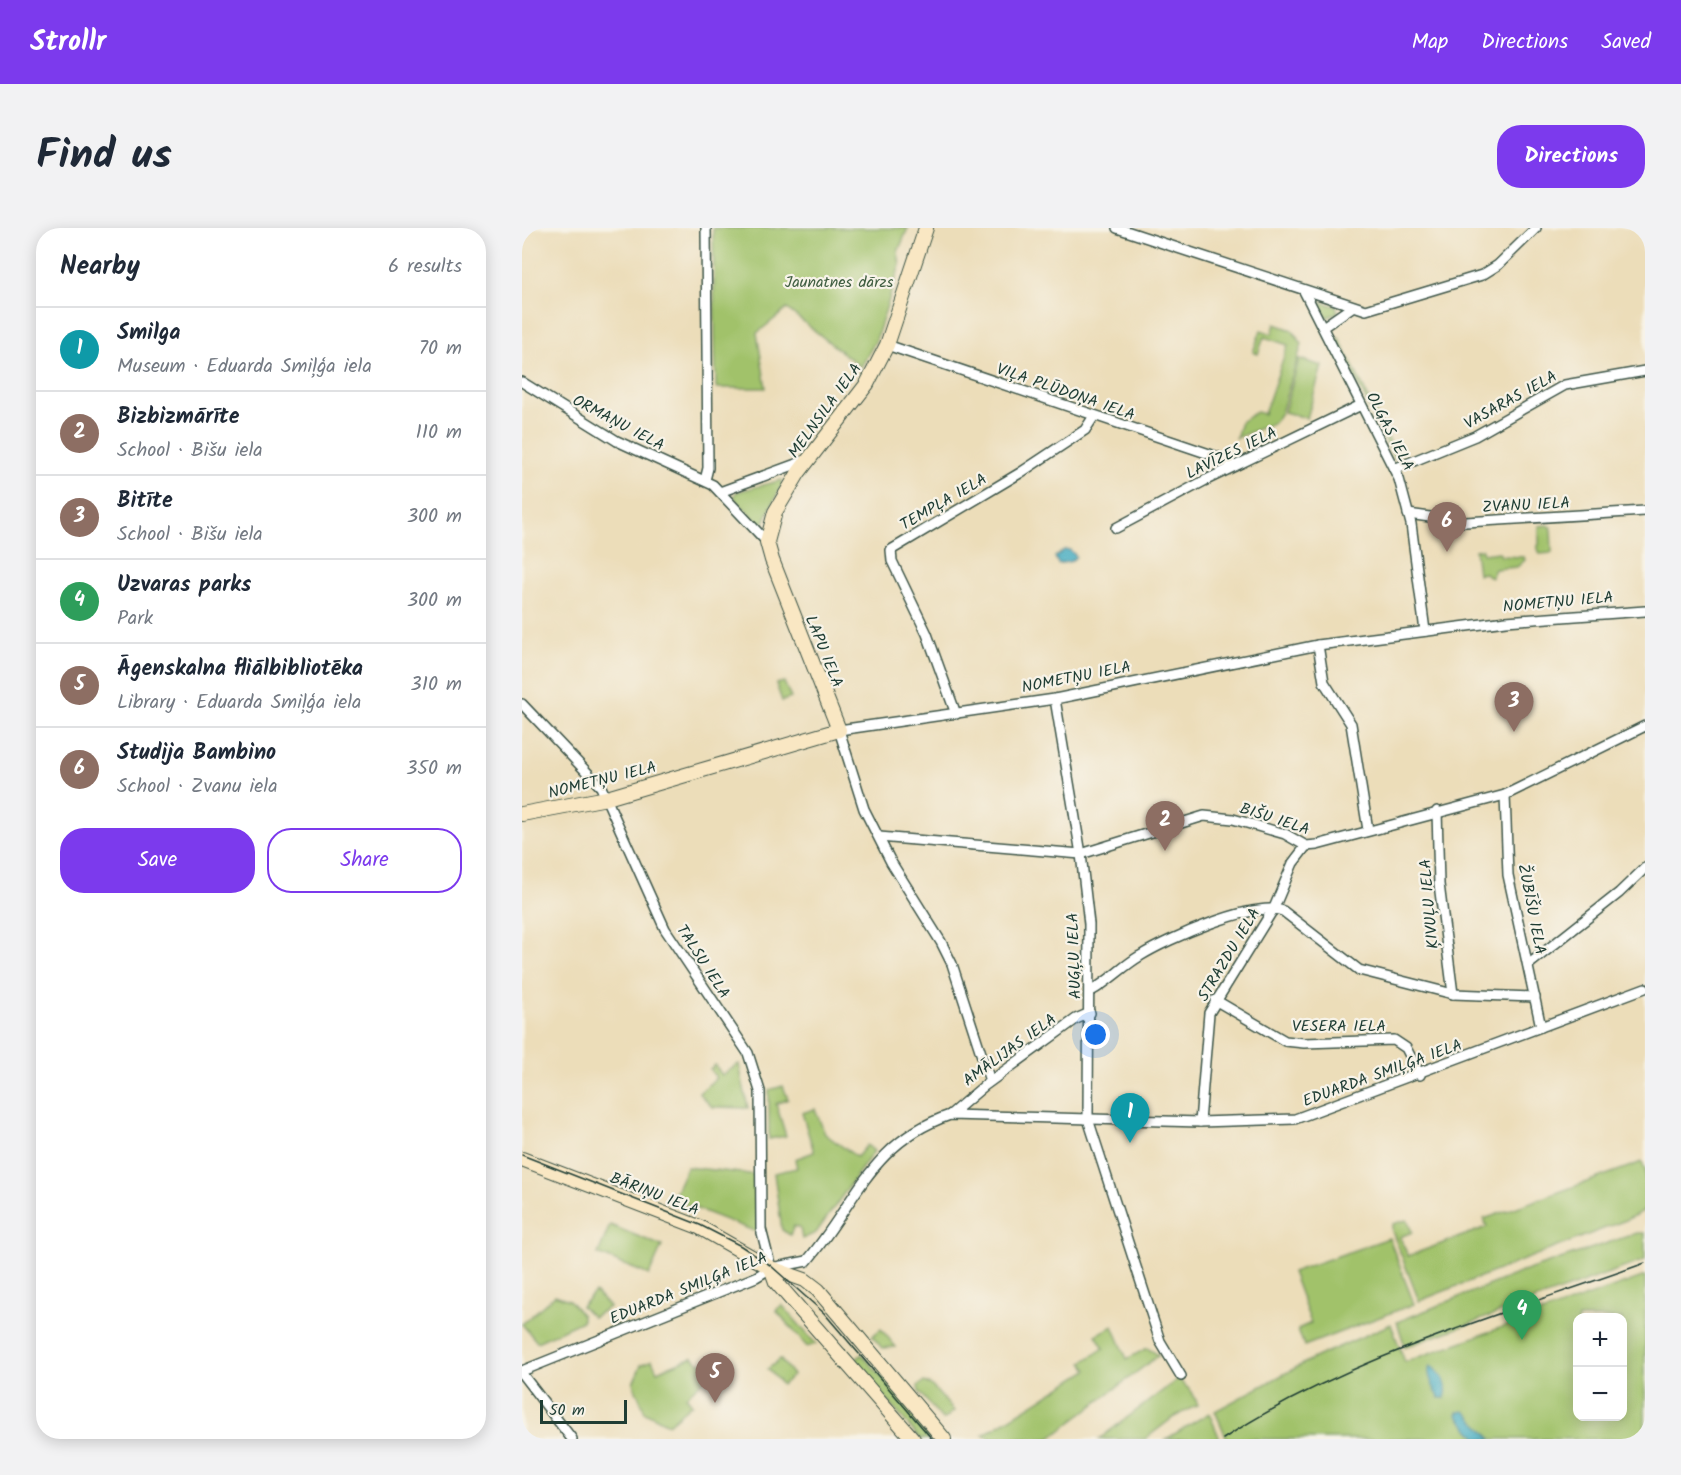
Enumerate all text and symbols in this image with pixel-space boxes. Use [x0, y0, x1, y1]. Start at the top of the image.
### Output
text: Strollr [30, 20, 106, 65]
text: Map [1412, 26, 1448, 59]
text: Directions [1481, 26, 1568, 59]
text: Saved [1601, 26, 1651, 59]
text: Find us [36, 123, 172, 190]
button: Directions [1497, 125, 1645, 188]
text: Nearby [60, 246, 140, 288]
text: 6 results [388, 251, 462, 283]
park label: Jaunatnes dārzs [785, 270, 893, 295]
text: Smilga [117, 316, 181, 351]
text: 1 [76, 333, 83, 365]
text: 70 m [419, 333, 462, 365]
text: Museum · Eduarda Smiļģa iela [117, 351, 372, 383]
street label: VIĻA PLŪDOŅA IELA [993, 357, 1138, 428]
street label: MELNSILA IELA [782, 358, 869, 464]
street label: VASARAS IELA [1460, 364, 1562, 436]
street label: OLGAS IELA [1359, 388, 1420, 476]
street label: ORMAŅU IELA [568, 389, 669, 458]
text: Bizbizmārīte [117, 400, 240, 435]
text: 2 [74, 417, 85, 449]
text: 110 m [416, 417, 462, 449]
street label: LAVĪZES IELA [1182, 420, 1282, 486]
text: School · Bišu iela [117, 435, 263, 467]
street label: TEMPĻA IELA [896, 467, 992, 537]
text: Bitīte [117, 484, 173, 519]
street label: ZVANU IELA [1482, 491, 1571, 520]
text: 3 [74, 501, 85, 533]
text: 300 m [407, 501, 462, 533]
pin: 6 [1428, 502, 1466, 552]
text: School · Bišu iela [117, 519, 263, 551]
text: Uzvaras parks [117, 568, 251, 603]
text: 4 [74, 585, 85, 617]
text: 300 m [407, 585, 462, 617]
street label: NOMETŅU IELA [1502, 585, 1615, 620]
text: Park [117, 603, 153, 635]
street label: LAPU IELA [798, 612, 850, 692]
text: Āgenskalna fliālbibliotēka [117, 652, 363, 687]
street label: NOMETŅU IELA [1020, 655, 1133, 700]
text: 5 [74, 669, 85, 701]
text: 310 m [410, 669, 462, 701]
pin: 3 [1494, 682, 1534, 732]
text: Library · Eduarda Smiļģa iela [117, 687, 361, 719]
text: Studija Bambino [117, 736, 276, 771]
text: 6 [74, 753, 85, 785]
text: 350 m [406, 753, 462, 785]
street label: NOMETŅU IELA [546, 755, 659, 806]
text: School · Zvanu iela [117, 771, 278, 803]
street label: BIŠU IELA [1236, 796, 1313, 843]
pin: 2 [1146, 802, 1184, 851]
button: Save [60, 828, 255, 893]
button: Share [267, 828, 462, 893]
street label: ĶIVUĻU IELA [1413, 858, 1446, 950]
street label: ŽUBĪŠU IELA [1510, 862, 1553, 957]
street label: STRAZDU IELA [1191, 903, 1267, 1006]
street label: AUGĻU IELA [1060, 912, 1089, 1000]
street label: TALSU IELA [669, 920, 736, 1004]
street label: AMĀLIJAS IELA [958, 1007, 1062, 1093]
street label: VESERA IELA [1292, 1014, 1386, 1039]
your location [1081, 1020, 1110, 1049]
street label: EDUARDA SMIĻĢA IELA [1299, 1033, 1466, 1114]
pin: 1 [1110, 1094, 1150, 1143]
street label: BĀRIŅU IELA [606, 1166, 703, 1223]
street label: EDUARDA SMIĻĢA IELA [606, 1245, 772, 1332]
pin: 4 [1502, 1290, 1542, 1340]
map controls [1573, 1313, 1627, 1421]
button: + [1573, 1313, 1627, 1367]
pin: 5 [696, 1354, 734, 1403]
button: − [1573, 1367, 1627, 1421]
scale bar [540, 1397, 627, 1424]
text: 50 m [549, 1398, 585, 1423]

